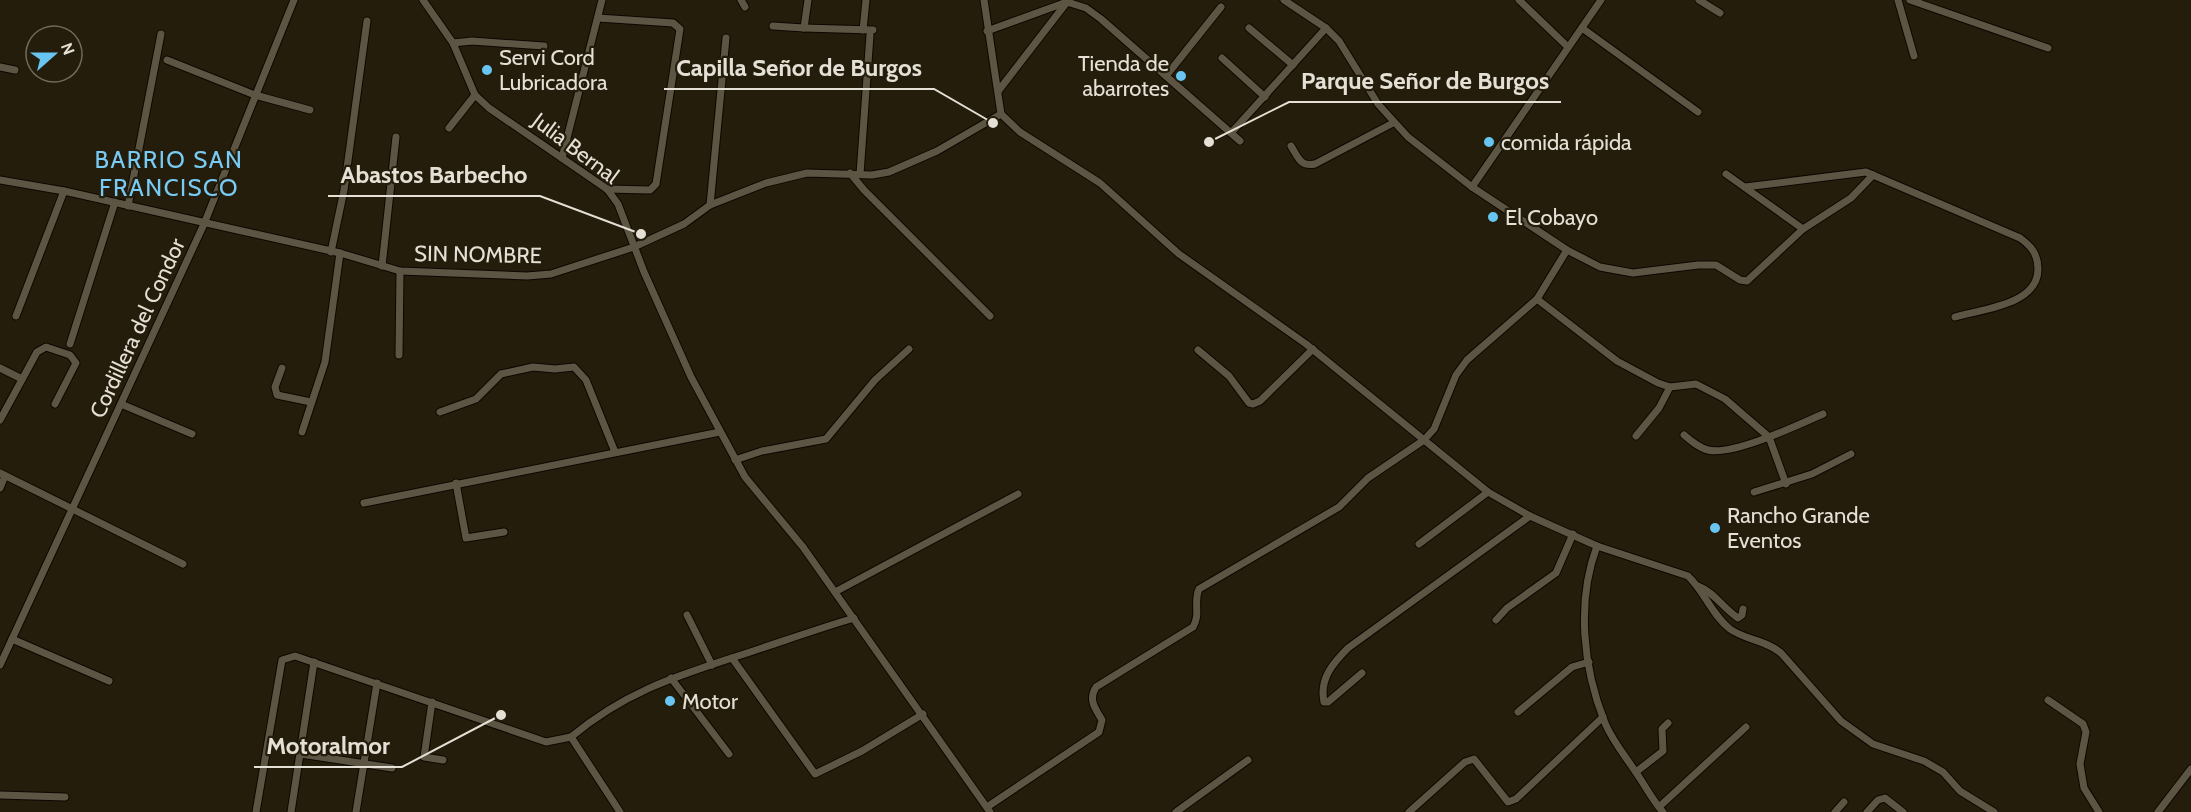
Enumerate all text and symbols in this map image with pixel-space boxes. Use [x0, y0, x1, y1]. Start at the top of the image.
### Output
north arrow [24, 24, 84, 84]
text: N [57, 40, 78, 57]
place label: Servi Cord Lubricadora [499, 44, 608, 96]
callout: Capilla Señor de Burgos [664, 47, 934, 89]
place label: Tienda de abarrotes [1078, 50, 1169, 102]
text: Capilla Señor de Burgos [676, 53, 922, 82]
callout: Parque Señor de Burgos [1289, 60, 1561, 102]
marker: Servi Cord Lubricadora [480, 63, 494, 77]
text: Parque Señor de Burgos [1301, 66, 1549, 95]
marker: Tienda de abarrotes [1174, 69, 1188, 83]
street label: Julia Bernal [526, 106, 625, 190]
place label: comida rápida [1501, 129, 1632, 156]
marker: comida rápida [1482, 135, 1496, 149]
district label: BARRIO SAN FRANCISCO [95, 145, 243, 202]
callout: Abastos Barbecho [328, 154, 540, 196]
text: Abastos Barbecho [340, 160, 528, 189]
place label: El Cobayo [1505, 204, 1598, 231]
marker: El Cobayo [1486, 210, 1500, 224]
street label: Cordillera del Condor [84, 234, 191, 422]
street label: SIN NOMBRE [414, 240, 542, 269]
place label: Rancho Grande Eventos [1727, 502, 1870, 554]
marker: Rancho Grande Eventos [1708, 521, 1722, 535]
place label: Motor [682, 688, 738, 715]
marker: Motor [663, 694, 677, 708]
callout: Motoralmor [254, 725, 402, 767]
text: Motoralmor [266, 731, 390, 760]

